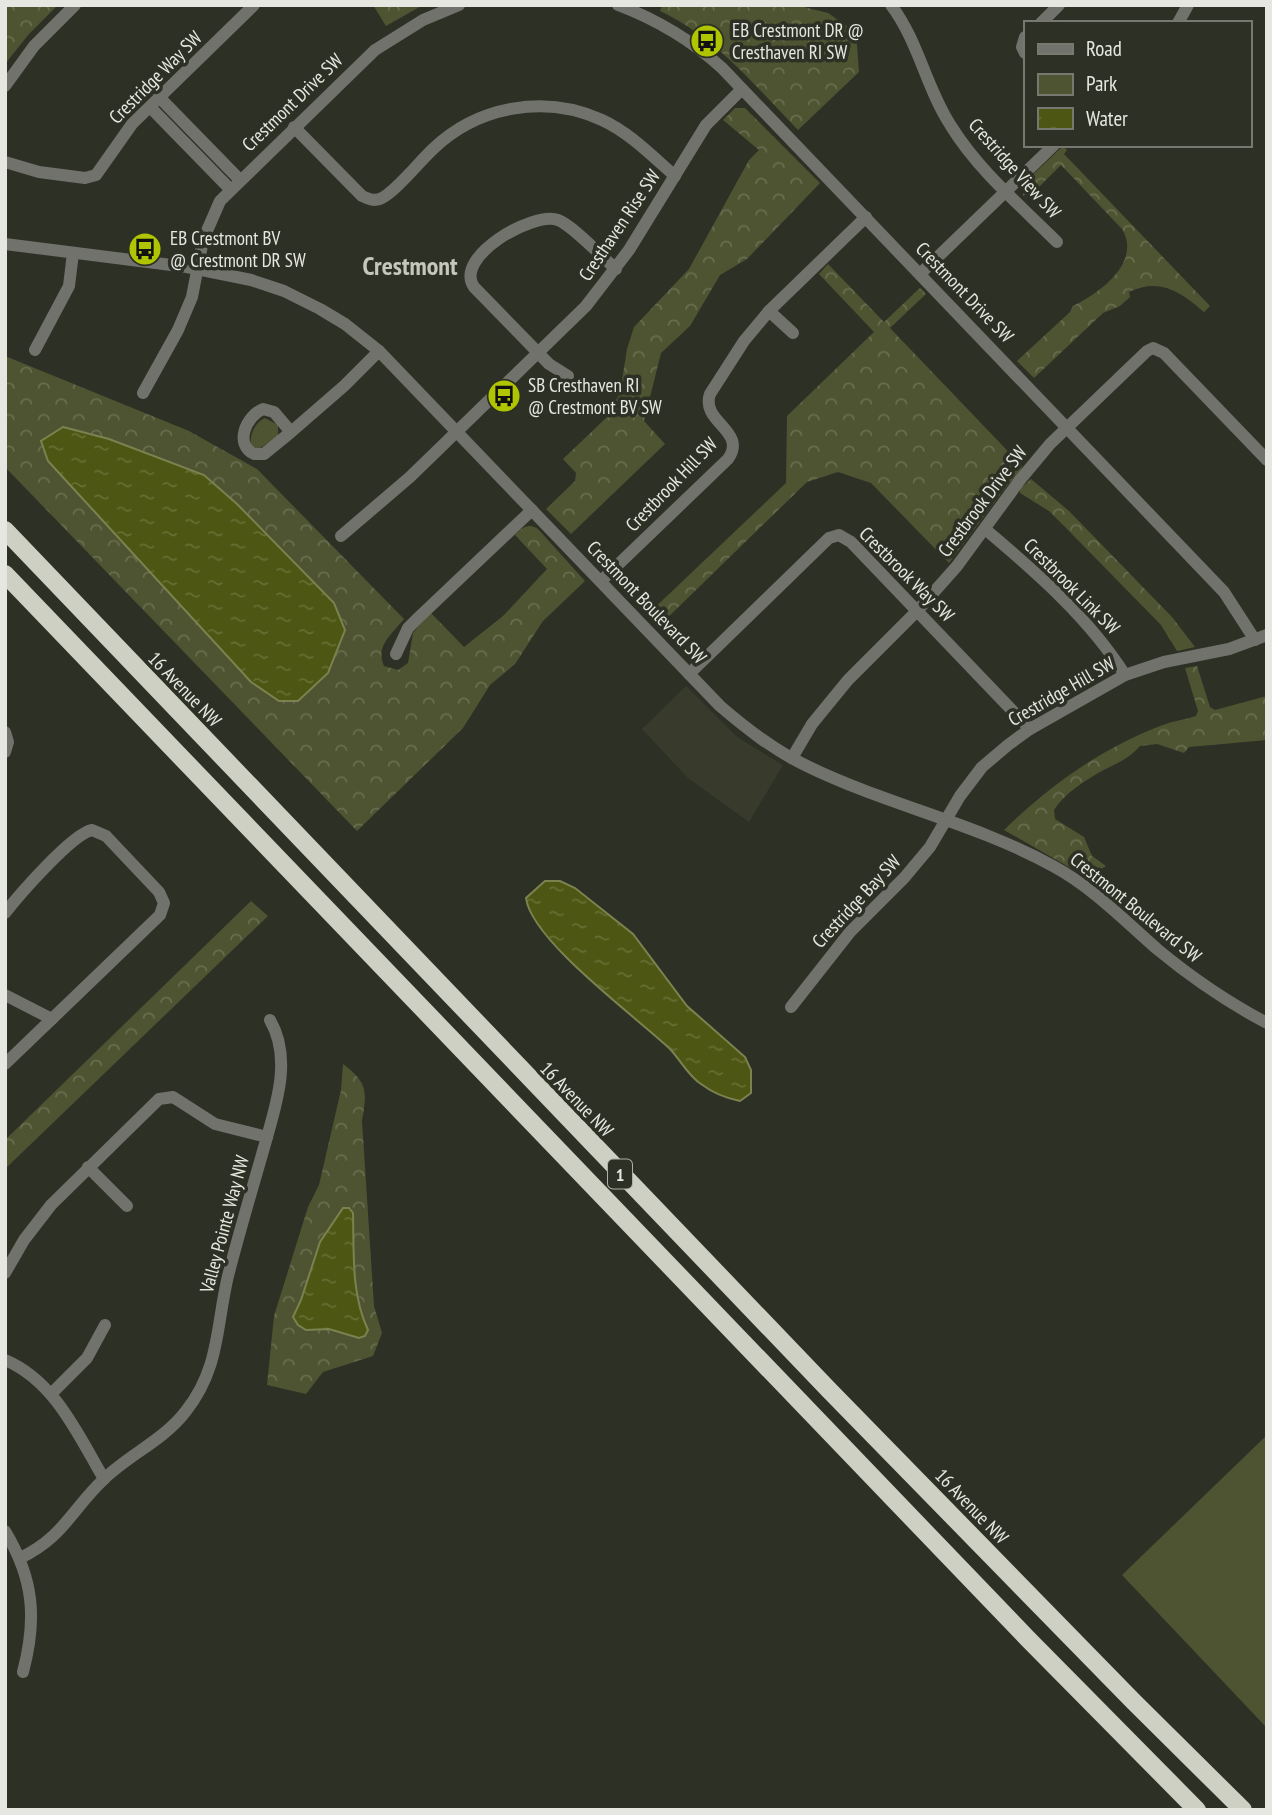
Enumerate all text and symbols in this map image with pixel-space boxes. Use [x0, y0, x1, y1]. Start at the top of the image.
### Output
place label: EB Crestmont DR @ Cresthaven RI SW [732, 18, 864, 64]
legend [1024, 21, 1251, 147]
bus stop icon: EB Crestmont DR @ Cresthaven RI SW [688, 22, 726, 60]
street label: Crestridge Way SW [103, 25, 207, 129]
text: Road [1086, 35, 1122, 62]
street label: Crestmont Drive SW [237, 48, 348, 156]
text: Park [1086, 70, 1117, 97]
text: Water [1086, 105, 1128, 132]
street label: Crestridge View SW [964, 113, 1066, 223]
street label: Cresthaven Rise SW [573, 165, 665, 285]
place label: EB Crestmont BV @ Crestmont DR SW [170, 226, 306, 272]
bus stop icon: EB Crestmont BV @ Crestmont DR SW [126, 230, 164, 268]
street label: Crestmont Drive SW [911, 237, 1019, 348]
district label: Crestmont [362, 249, 458, 282]
place label: SB Cresthaven RI @ Crestmont BV SW [528, 373, 662, 419]
bus stop icon: SB Cresthaven RI @ Crestmont BV SW [485, 377, 523, 415]
street label: Crestbrook Hill SW [620, 432, 722, 536]
street label: Crestbrook Drive SW [932, 440, 1032, 561]
street label: Crestbrook Way SW [854, 521, 960, 627]
street label: Crestbrook Link SW [1019, 533, 1125, 639]
street label: Crestmont Boulevard SW [582, 535, 712, 669]
street label: 16 Avenue NW [143, 646, 227, 732]
street label: Crestridge Hill SW [1004, 651, 1119, 731]
street label: Crestmont Boulevard SW [1065, 847, 1207, 967]
street label: Crestridge Bay SW [807, 849, 905, 953]
street label: 16 Avenue NW [535, 1056, 619, 1142]
street label: Valley Pointe Way NW [194, 1152, 254, 1296]
road number: 1 [608, 1160, 632, 1189]
street label: 16 Avenue NW [930, 1463, 1014, 1549]

